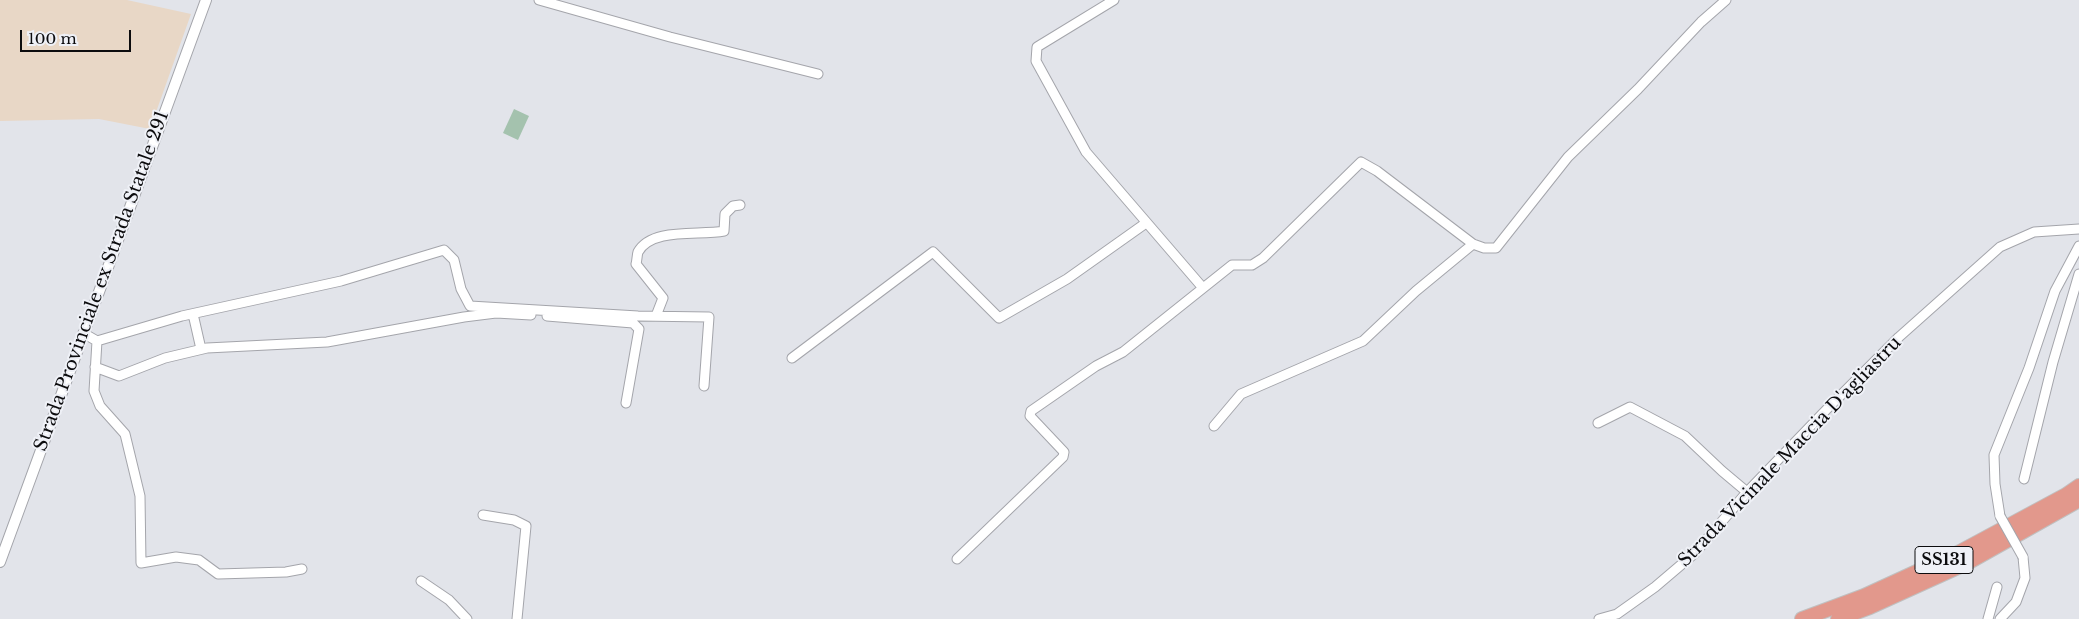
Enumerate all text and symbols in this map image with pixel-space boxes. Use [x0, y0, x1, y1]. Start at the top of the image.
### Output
scale bar [22, 20, 134, 52]
text: 100 m [28, 29, 77, 48]
street label: Strada Provinciale ex Strada Statale 291 [30, 108, 174, 454]
street label: Strada Vicinale Maccia D'agliastru [1674, 332, 1906, 572]
road number: SS131 [1915, 546, 1973, 574]

